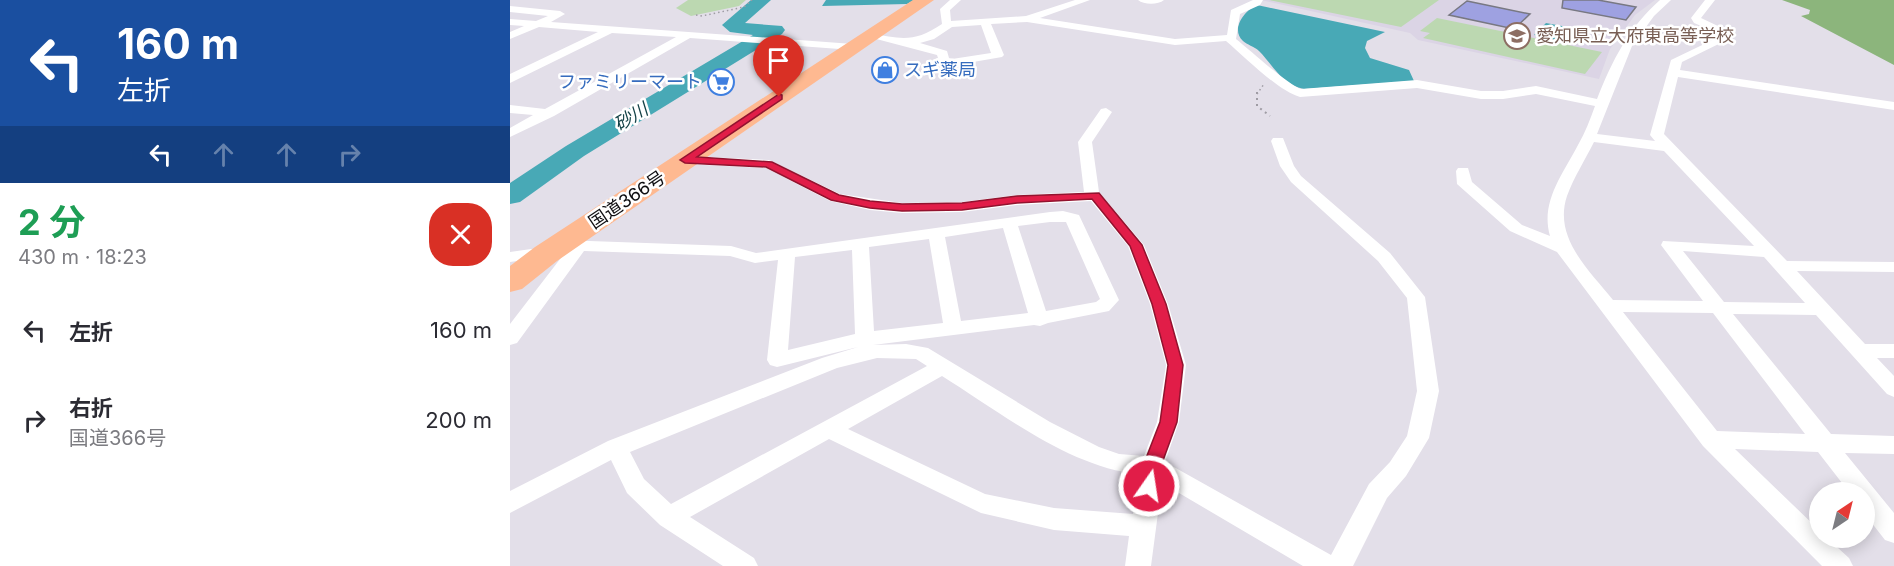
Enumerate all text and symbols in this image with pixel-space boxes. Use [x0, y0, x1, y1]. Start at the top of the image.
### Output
text: 160 m [117, 18, 239, 69]
school or university icon: 愛知県立大府東高等学校 [1502, 21, 1532, 51]
icon: left [18, 24, 96, 102]
place label: 愛知県立大府東高等学校 [1536, 25, 1734, 46]
pin [753, 35, 804, 97]
icon: arrive [762, 44, 795, 77]
shop icon: スギ薬局 [870, 55, 900, 85]
place label: スギ薬局 [904, 59, 976, 80]
supermarket icon: ファミリーマート [706, 67, 736, 97]
place label: ファミリーマート [558, 71, 702, 92]
text: 左折 [117, 74, 171, 107]
water label: 砂川 [610, 97, 653, 135]
icon: left [144, 138, 177, 171]
icon: ahead [207, 138, 240, 171]
icon: ahead [270, 138, 303, 171]
icon: right [333, 138, 366, 171]
street label: 国道366号 [585, 166, 669, 233]
text: 2 分 [18, 200, 85, 244]
button: close [429, 203, 492, 266]
text: 430 m · 18:23 [18, 245, 147, 269]
icon: left [18, 314, 51, 347]
text: 160 m [430, 317, 492, 343]
text: 左折 [69, 319, 113, 345]
text: 右折 [69, 395, 113, 421]
icon: right [18, 404, 51, 437]
text: 200 m [425, 407, 492, 433]
text: 国道366号 [69, 426, 166, 450]
position arrow [1117, 454, 1181, 518]
north arrow [1809, 482, 1875, 548]
map controls [1809, 482, 1875, 548]

